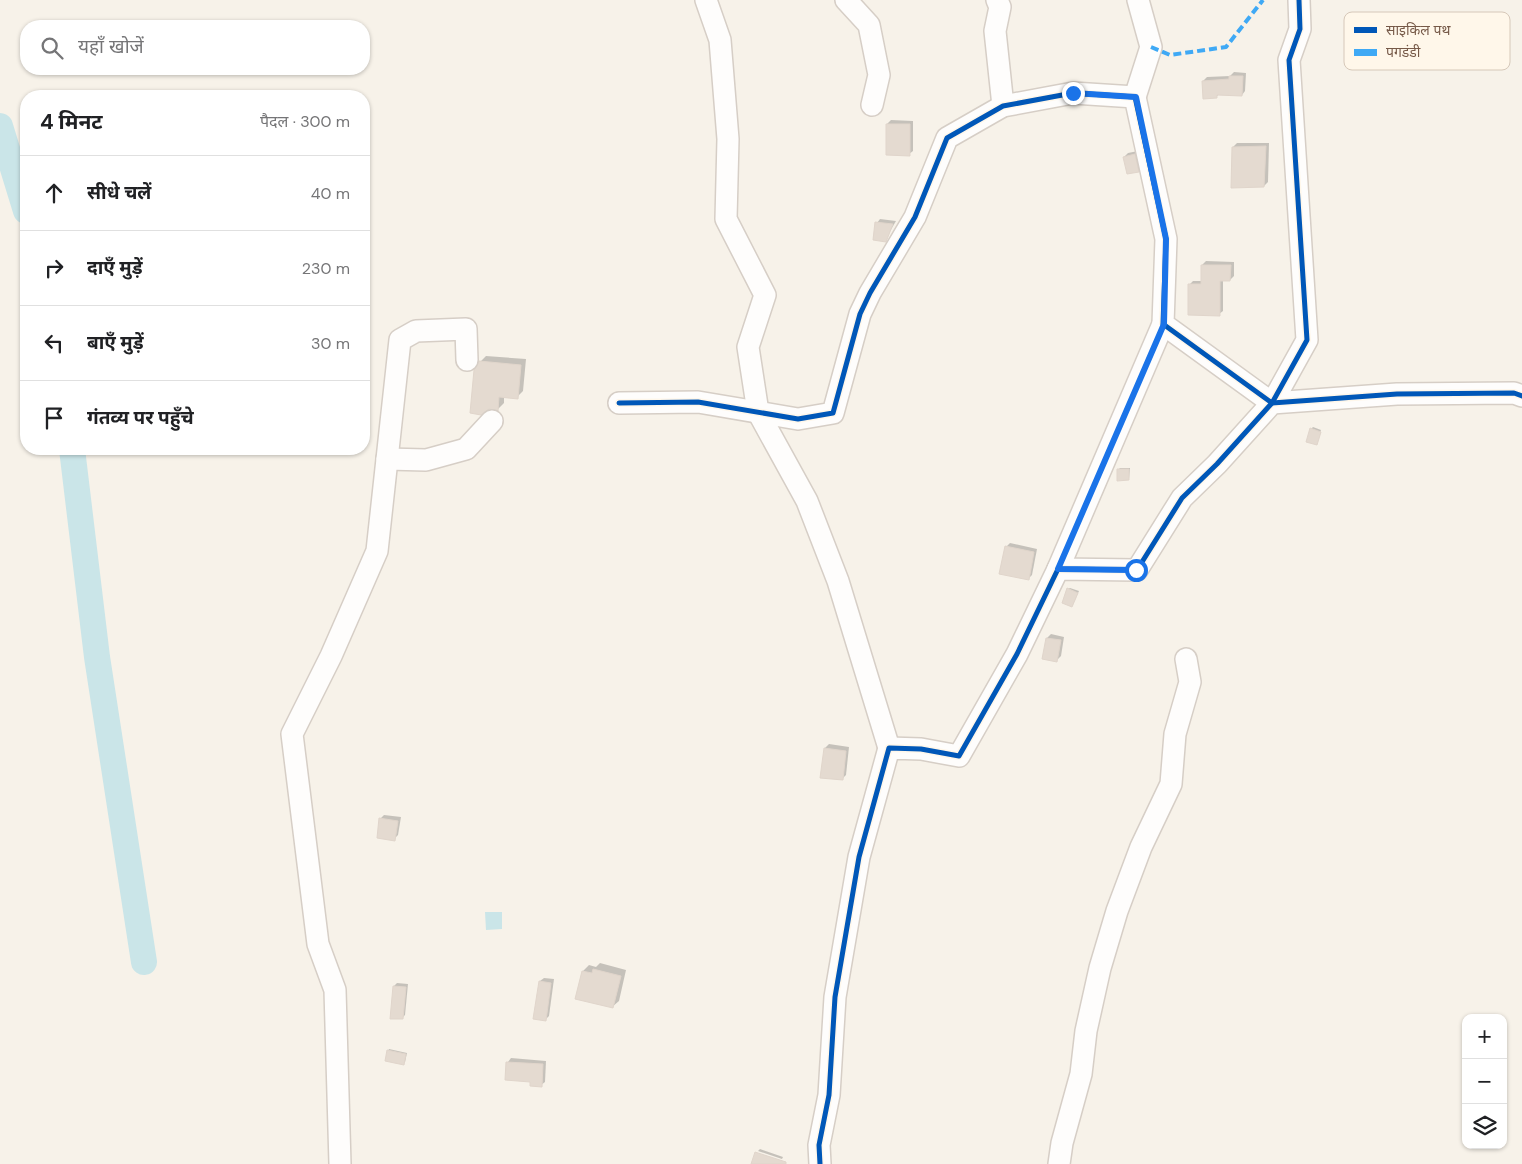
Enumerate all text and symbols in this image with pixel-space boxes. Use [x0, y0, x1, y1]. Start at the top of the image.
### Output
legend [1344, 12, 1510, 70]
search box [20, 20, 370, 75]
text: साइकिल पथ [1386, 21, 1452, 39]
icon: search [38, 34, 66, 62]
text: यहाँ खोजें [78, 34, 144, 59]
text: पगडंडी [1386, 43, 1421, 61]
route end [1062, 82, 1085, 105]
text: 4 मिनट [40, 108, 103, 136]
text: पैदल · 300 m [260, 111, 350, 132]
icon: ahead [40, 179, 68, 207]
text: सीधे चलें [87, 180, 151, 205]
text: 40 m [311, 183, 350, 204]
icon: right [40, 254, 68, 282]
text: दाएँ मुड़ें [87, 255, 142, 280]
text: 230 m [302, 258, 350, 279]
icon: left [40, 329, 68, 357]
text: बाएँ मुड़ें [87, 330, 144, 355]
text: 30 m [311, 333, 350, 354]
icon: arrive [40, 404, 68, 432]
text: गंतव्य पर पहुँचे [87, 405, 194, 430]
route start [1125, 559, 1148, 582]
map controls [1462, 1014, 1507, 1149]
button: + [1462, 1014, 1507, 1059]
button: − [1462, 1059, 1507, 1104]
button: layers [1462, 1104, 1507, 1149]

